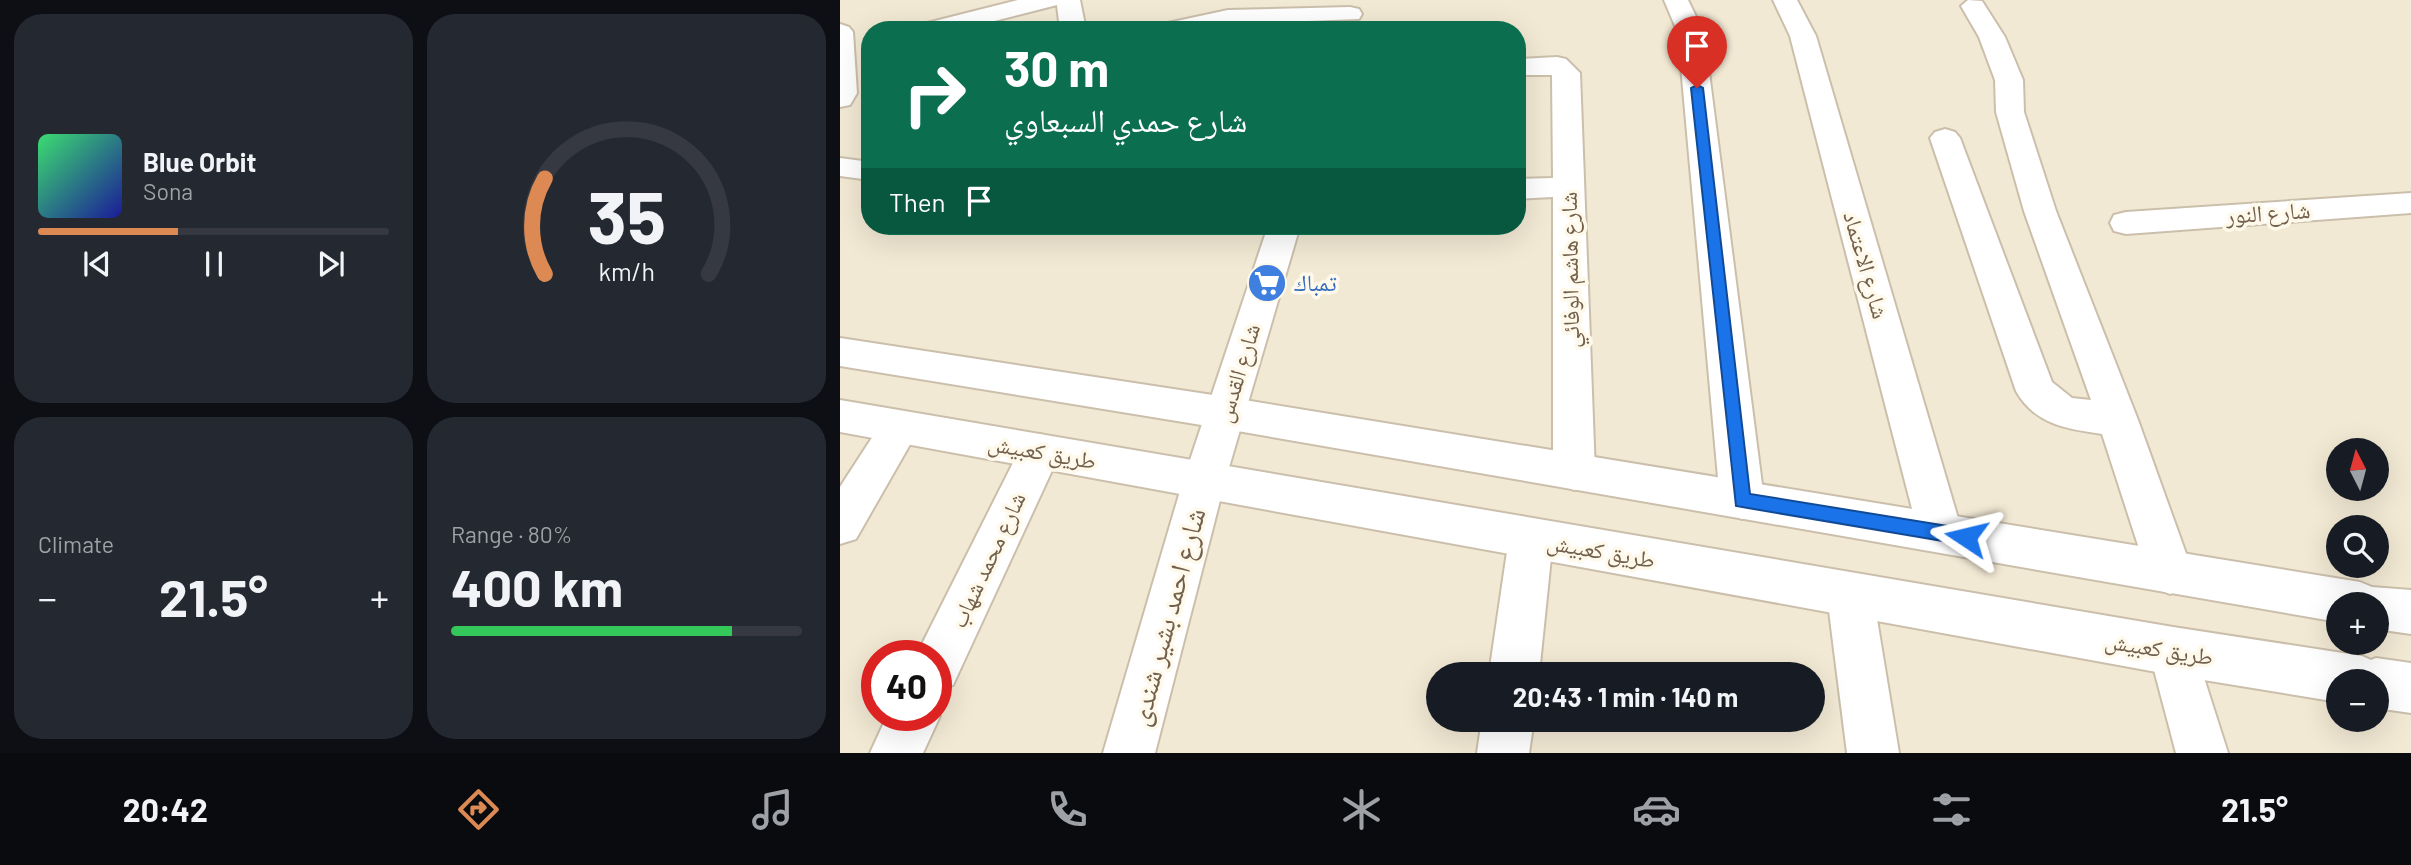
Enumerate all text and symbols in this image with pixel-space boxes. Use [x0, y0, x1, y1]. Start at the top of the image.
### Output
pin [1667, 16, 1727, 88]
icon: arrive [1678, 27, 1716, 65]
text: 30 m [1004, 38, 1109, 97]
icon: right [889, 49, 980, 140]
text: شارع حمدي السبعاوي [1004, 100, 1247, 138]
text: Blue Orbit [143, 146, 256, 177]
text: 35 [587, 172, 666, 260]
text: Sona [143, 177, 193, 205]
icon: arrive [960, 182, 998, 220]
text: Then [889, 186, 946, 217]
street label: شارع هاشم الوفائي [1554, 191, 1590, 348]
street label: شارع النور [2224, 195, 2311, 231]
street label: شارع الاعتماد [1836, 208, 1896, 322]
icon: previous [78, 245, 116, 283]
icon: pause [195, 245, 233, 283]
icon: next [312, 245, 350, 283]
text: km/h [598, 256, 655, 286]
supermarket icon: تمباك [1246, 262, 1288, 304]
place label: تمباك [1294, 268, 1337, 297]
street label: شارع القدس [1209, 320, 1267, 426]
street label: طريق كعبيش [986, 428, 1098, 475]
north arrow [2326, 438, 2389, 500]
map controls [2326, 438, 2389, 732]
street label: شارع محمد شهاب [943, 487, 1033, 633]
position arrow [1929, 500, 2003, 574]
street label: شارع احمد بشير شندى [1121, 504, 1213, 730]
button: search [2326, 515, 2389, 578]
text: Range · 80% [451, 520, 572, 548]
street label: طريق كعبيش [1545, 527, 1657, 574]
text: Climate [38, 530, 114, 558]
text: 400 km [451, 555, 623, 617]
text: 21.5° [159, 565, 268, 627]
text: − [38, 574, 57, 620]
text: + [370, 574, 389, 620]
button: + [2326, 592, 2389, 655]
street label: طريق كعبيش [2103, 626, 2215, 671]
speed limit sign: 40 [861, 640, 952, 731]
button: − [2326, 669, 2389, 732]
text: 20:43 · 1 min · 140 m [1513, 681, 1738, 712]
icon: directions [454, 785, 503, 834]
icon: music [748, 785, 797, 834]
icon: phone [1043, 785, 1092, 834]
icon: climate [1337, 785, 1386, 834]
icon: car [1632, 785, 1681, 834]
icon: filters [1927, 785, 1976, 834]
text: 20:42 [123, 790, 208, 828]
text: 21.5° [2221, 790, 2288, 828]

